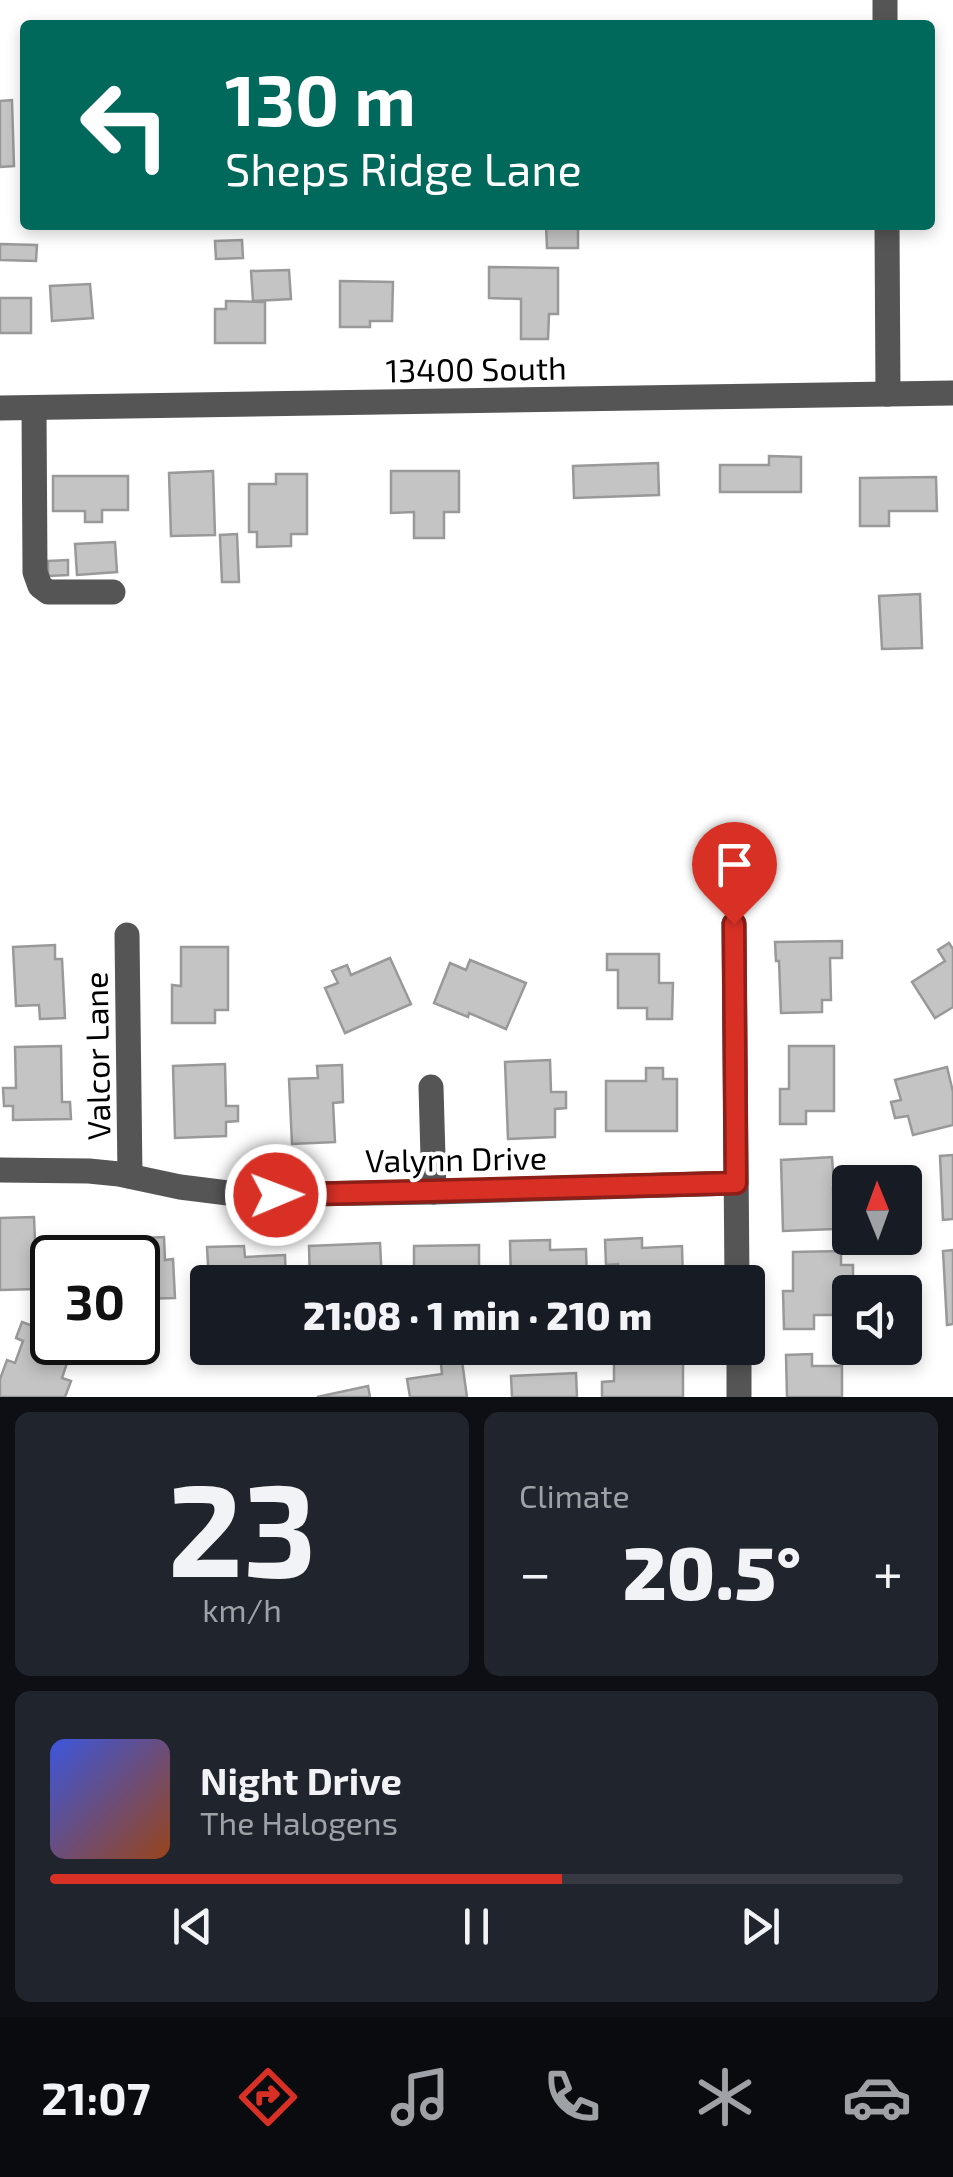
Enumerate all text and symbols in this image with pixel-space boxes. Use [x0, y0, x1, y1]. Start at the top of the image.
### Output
text: 130 m [225, 56, 416, 140]
icon: left [60, 60, 190, 190]
text: Sheps Ridge Lane [225, 141, 582, 195]
street label: 13400 South [385, 347, 567, 389]
pin [692, 822, 777, 925]
icon: arrive [707, 837, 762, 892]
street label: Valcor Lane [76, 972, 116, 1140]
street label: Valynn Drive [365, 1137, 547, 1179]
position arrow [224, 1143, 328, 1247]
north arrow [832, 1165, 922, 1255]
map controls [832, 1165, 922, 1365]
speed limit sign: 30 [30, 1235, 160, 1365]
button: sound [832, 1275, 922, 1365]
text: 21:08 · 1 min · 210 m [303, 1292, 652, 1338]
text: 23 [167, 1447, 317, 1603]
text: Climate [519, 1476, 630, 1514]
text: 20.5° [623, 1525, 801, 1615]
text: − [519, 1538, 551, 1604]
text: + [873, 1538, 903, 1604]
text: km/h [202, 1590, 282, 1628]
text: Night Drive [200, 1757, 402, 1803]
text: The Halogens [200, 1803, 398, 1841]
icon: previous [165, 1899, 220, 1954]
icon: pause [449, 1899, 504, 1954]
icon: next [733, 1899, 788, 1954]
icon: directions [233, 2062, 303, 2132]
icon: music [385, 2062, 455, 2132]
icon: phone [537, 2062, 607, 2132]
icon: climate [690, 2062, 760, 2132]
icon: car [842, 2062, 912, 2132]
text: 21:07 [41, 2070, 150, 2124]

